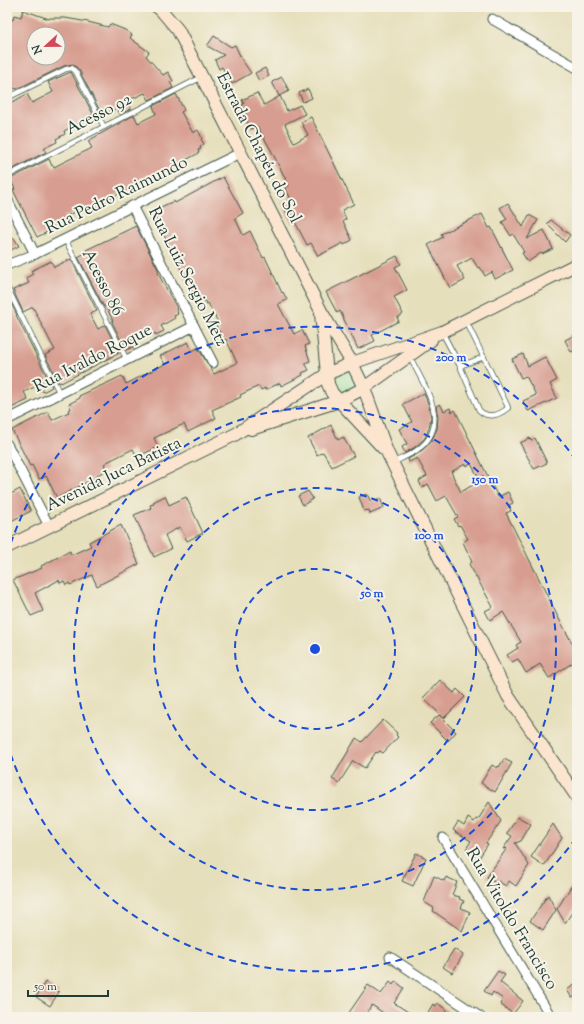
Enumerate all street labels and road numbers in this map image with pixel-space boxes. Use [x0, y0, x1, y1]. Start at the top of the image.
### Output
street label: Estrada Chapéu do Sol [210, 68, 307, 228]
street label: Acesso 92 [62, 88, 136, 142]
street label: Rua Pedro Raimundo [42, 151, 192, 241]
street label: Rua Luiz Sergio Metz [141, 203, 233, 351]
street label: Acesso 86 [75, 246, 129, 320]
street label: Rua Ivaldo Roque [30, 319, 157, 399]
street label: Avenida Juca Batista [42, 432, 186, 518]
street label: Rua Vitoldo Francisco [459, 843, 563, 995]

